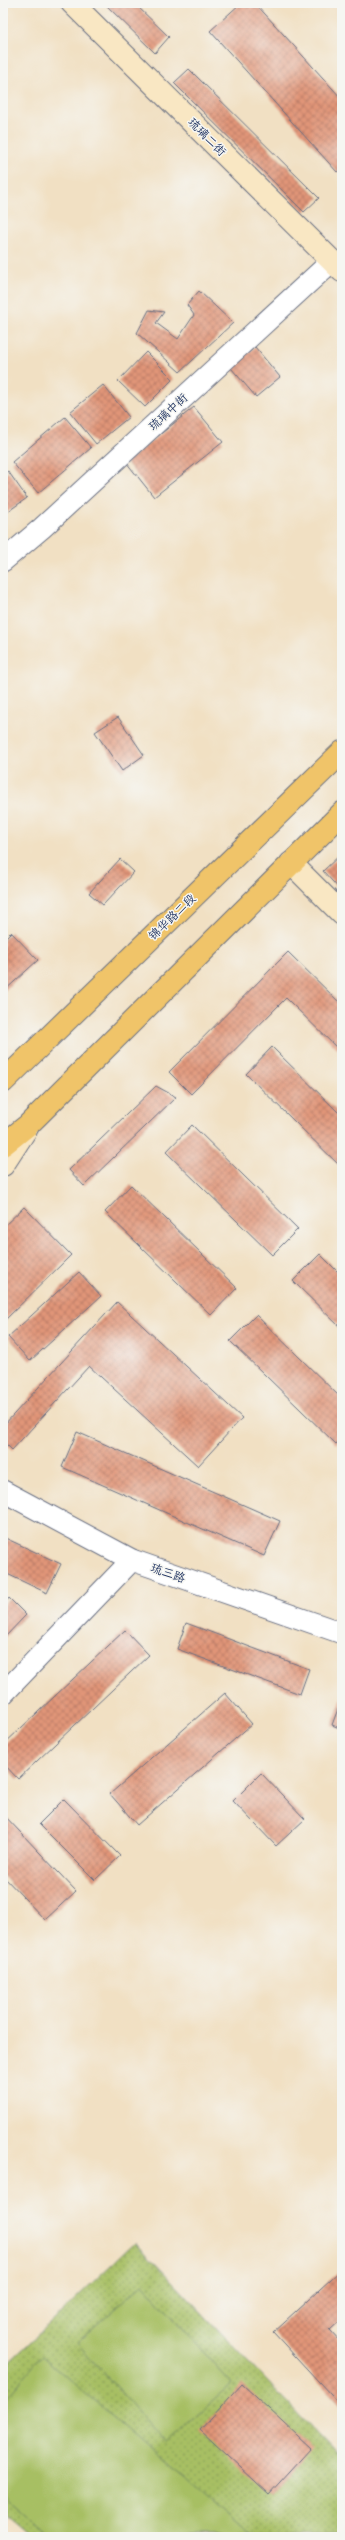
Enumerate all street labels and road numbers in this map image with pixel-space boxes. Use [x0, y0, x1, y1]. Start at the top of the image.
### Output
street label: 琉璃二街 [184, 114, 230, 160]
street label: 琉璃中街 [145, 390, 191, 434]
street label: 锦华路二段 [145, 890, 199, 944]
street label: 琉三路 [148, 1560, 188, 1586]

